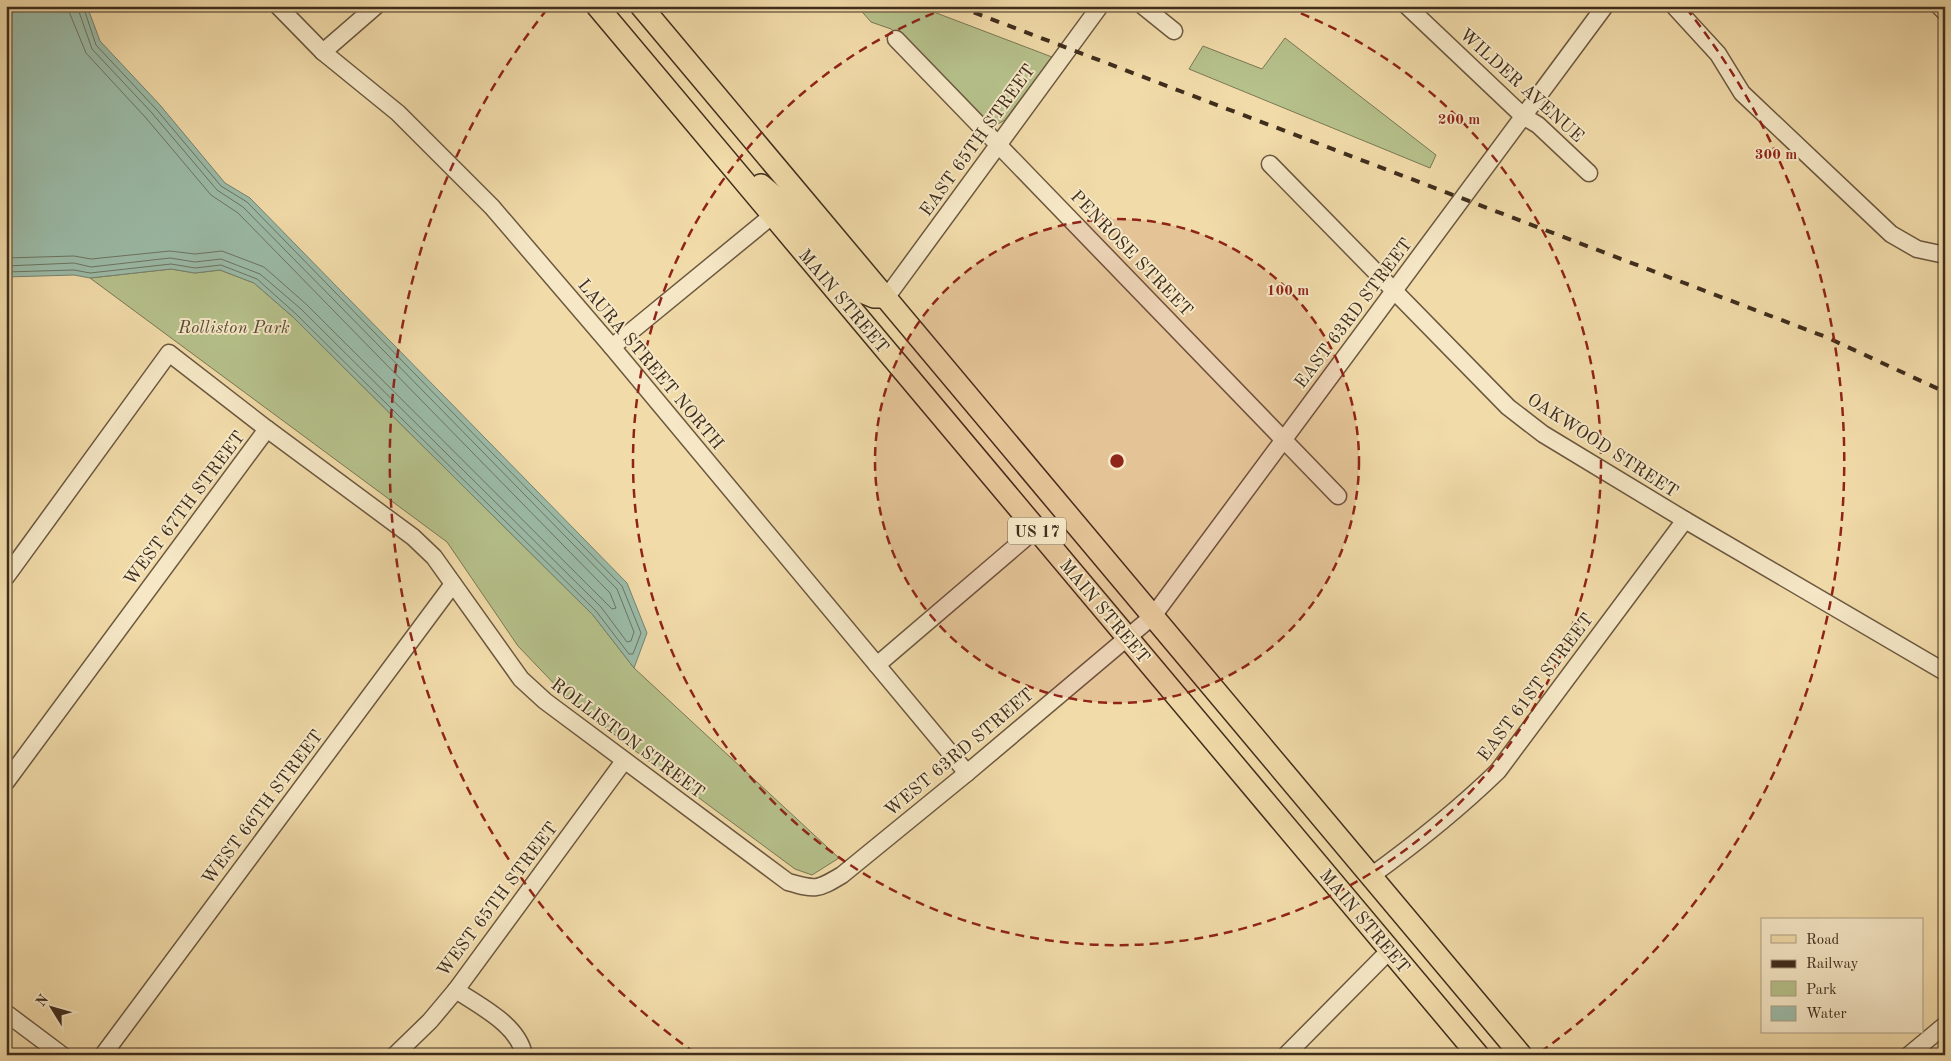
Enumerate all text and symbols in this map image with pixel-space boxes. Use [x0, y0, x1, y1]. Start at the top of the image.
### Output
street label: WILDER AVENUE [1456, 25, 1587, 146]
street label: EAST 65TH STREET [917, 61, 1039, 220]
text: 200 m [1438, 113, 1480, 128]
text: 300 m [1755, 148, 1797, 163]
street label: PENROSE STREET [1067, 187, 1196, 320]
street label: EAST 63RD STREET [1292, 235, 1416, 392]
street label: MAIN STREET [795, 246, 892, 357]
street label: LAURA STREET NORTH [574, 276, 727, 453]
text: 100 m [1267, 284, 1309, 299]
park label: Rolliston Park [177, 319, 290, 337]
street label: OAKWOOD STREET [1524, 390, 1681, 501]
street label: WEST 67TH STREET [121, 428, 249, 589]
centre of rings [1108, 452, 1126, 470]
road number: US 17 [1008, 518, 1066, 544]
street label: MAIN STREET [1056, 556, 1153, 667]
street label: EAST 61ST STREET [1475, 610, 1597, 765]
street label: ROLLISTON STREET [547, 675, 707, 802]
street label: WEST 63RD STREET [882, 685, 1037, 820]
street label: WEST 66TH STREET [199, 727, 327, 888]
street label: WEST 65TH STREET [434, 819, 562, 980]
street label: MAIN STREET [1316, 866, 1413, 977]
legend [1761, 918, 1924, 1034]
text: Road [1806, 933, 1840, 948]
text: Railway [1806, 957, 1859, 972]
text: Park [1806, 983, 1837, 998]
north arrow [28, 984, 78, 1034]
text: N [34, 992, 51, 1009]
text: Water [1806, 1007, 1847, 1022]

